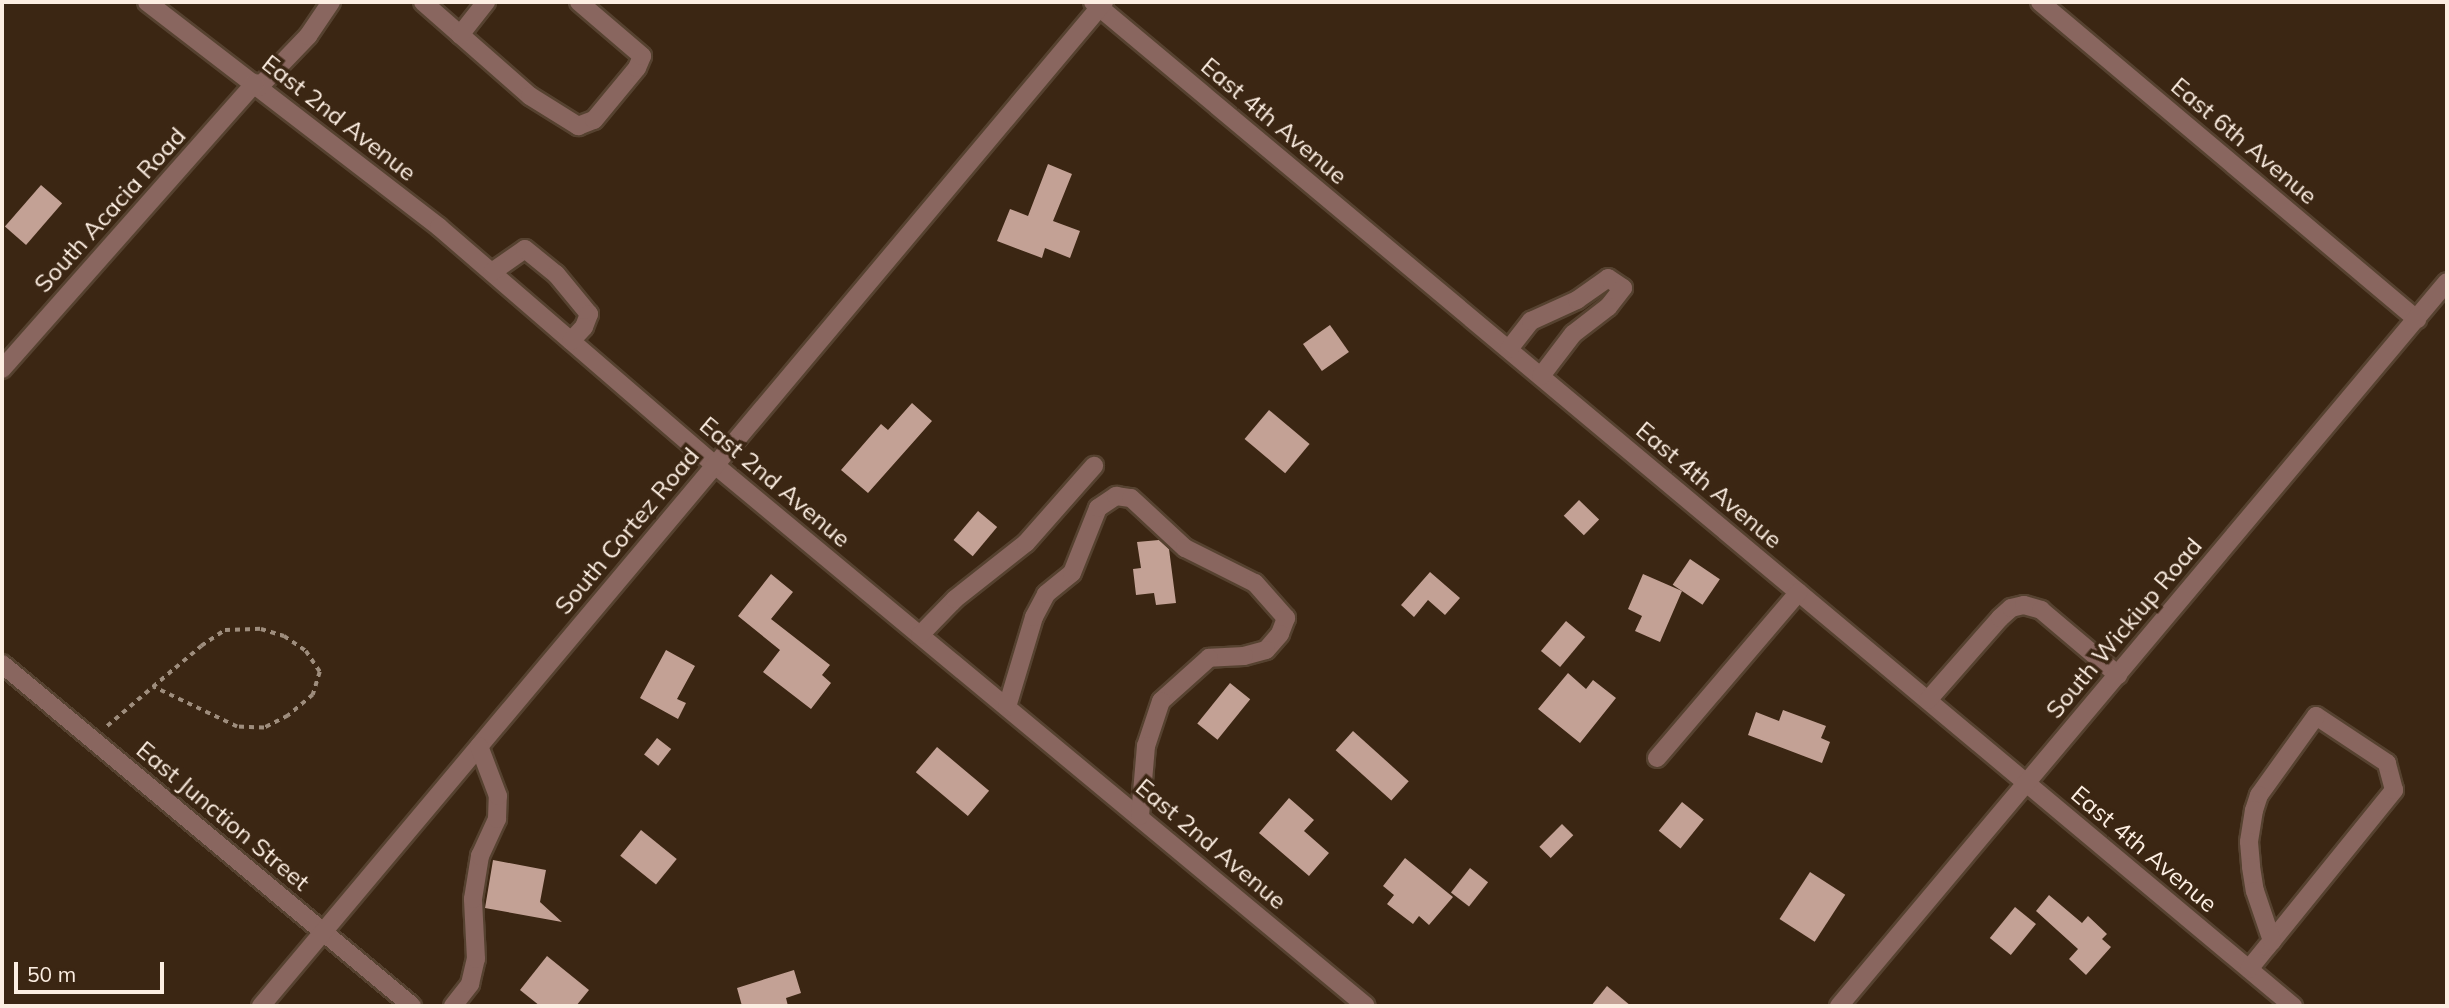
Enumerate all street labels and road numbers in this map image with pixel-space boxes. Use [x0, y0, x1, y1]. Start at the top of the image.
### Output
street label: East 2nd Avenue [256, 49, 422, 187]
street label: East 4th Avenue [1195, 52, 1353, 190]
street label: East 6th Avenue [2165, 72, 2323, 210]
street label: South Acacia Road [28, 122, 192, 298]
street label: East 2nd Avenue [694, 411, 856, 553]
street label: East 4th Avenue [1630, 416, 1788, 554]
street label: South Cortez Road [549, 442, 705, 620]
street label: South Wickiup Road [2040, 532, 2208, 724]
street label: East Junction Street [131, 735, 315, 897]
street label: East 2nd Avenue [1130, 773, 1292, 915]
street label: East 4th Avenue [2065, 780, 2223, 918]

